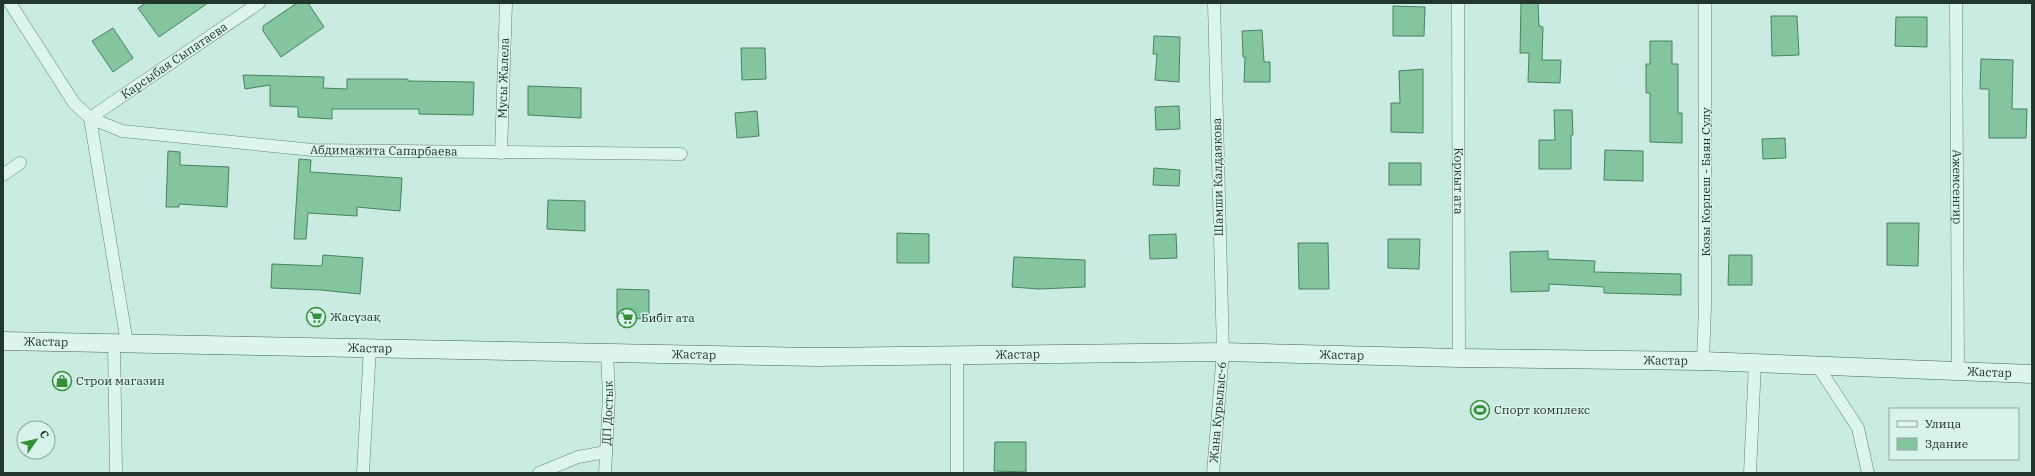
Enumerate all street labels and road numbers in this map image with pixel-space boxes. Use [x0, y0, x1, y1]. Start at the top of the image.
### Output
street label: Карсыбая Сыпатаева [118, 18, 230, 102]
street label: Мусы Жалела [494, 37, 512, 119]
street label: Козы Корпеш - Баян Сулу [1698, 107, 1713, 257]
street label: Шамши Калдаякова [1209, 117, 1226, 236]
street label: Абдимажита Сапарбаева [310, 142, 458, 159]
street label: Коркыт ата [1451, 147, 1467, 215]
street label: Ажемсенгир [1950, 150, 1965, 224]
street label: Жастар [24, 333, 68, 349]
street label: Жастар [347, 340, 392, 356]
street label: Жастар [671, 346, 716, 362]
street label: Жастар [995, 346, 1040, 362]
street label: Жастар [1319, 346, 1364, 363]
street label: Жастар [1643, 352, 1688, 368]
street label: Жана Курылыс-6 [1206, 361, 1229, 463]
street label: Жастар [1967, 363, 2012, 380]
street label: ДП Достык [598, 380, 616, 446]

